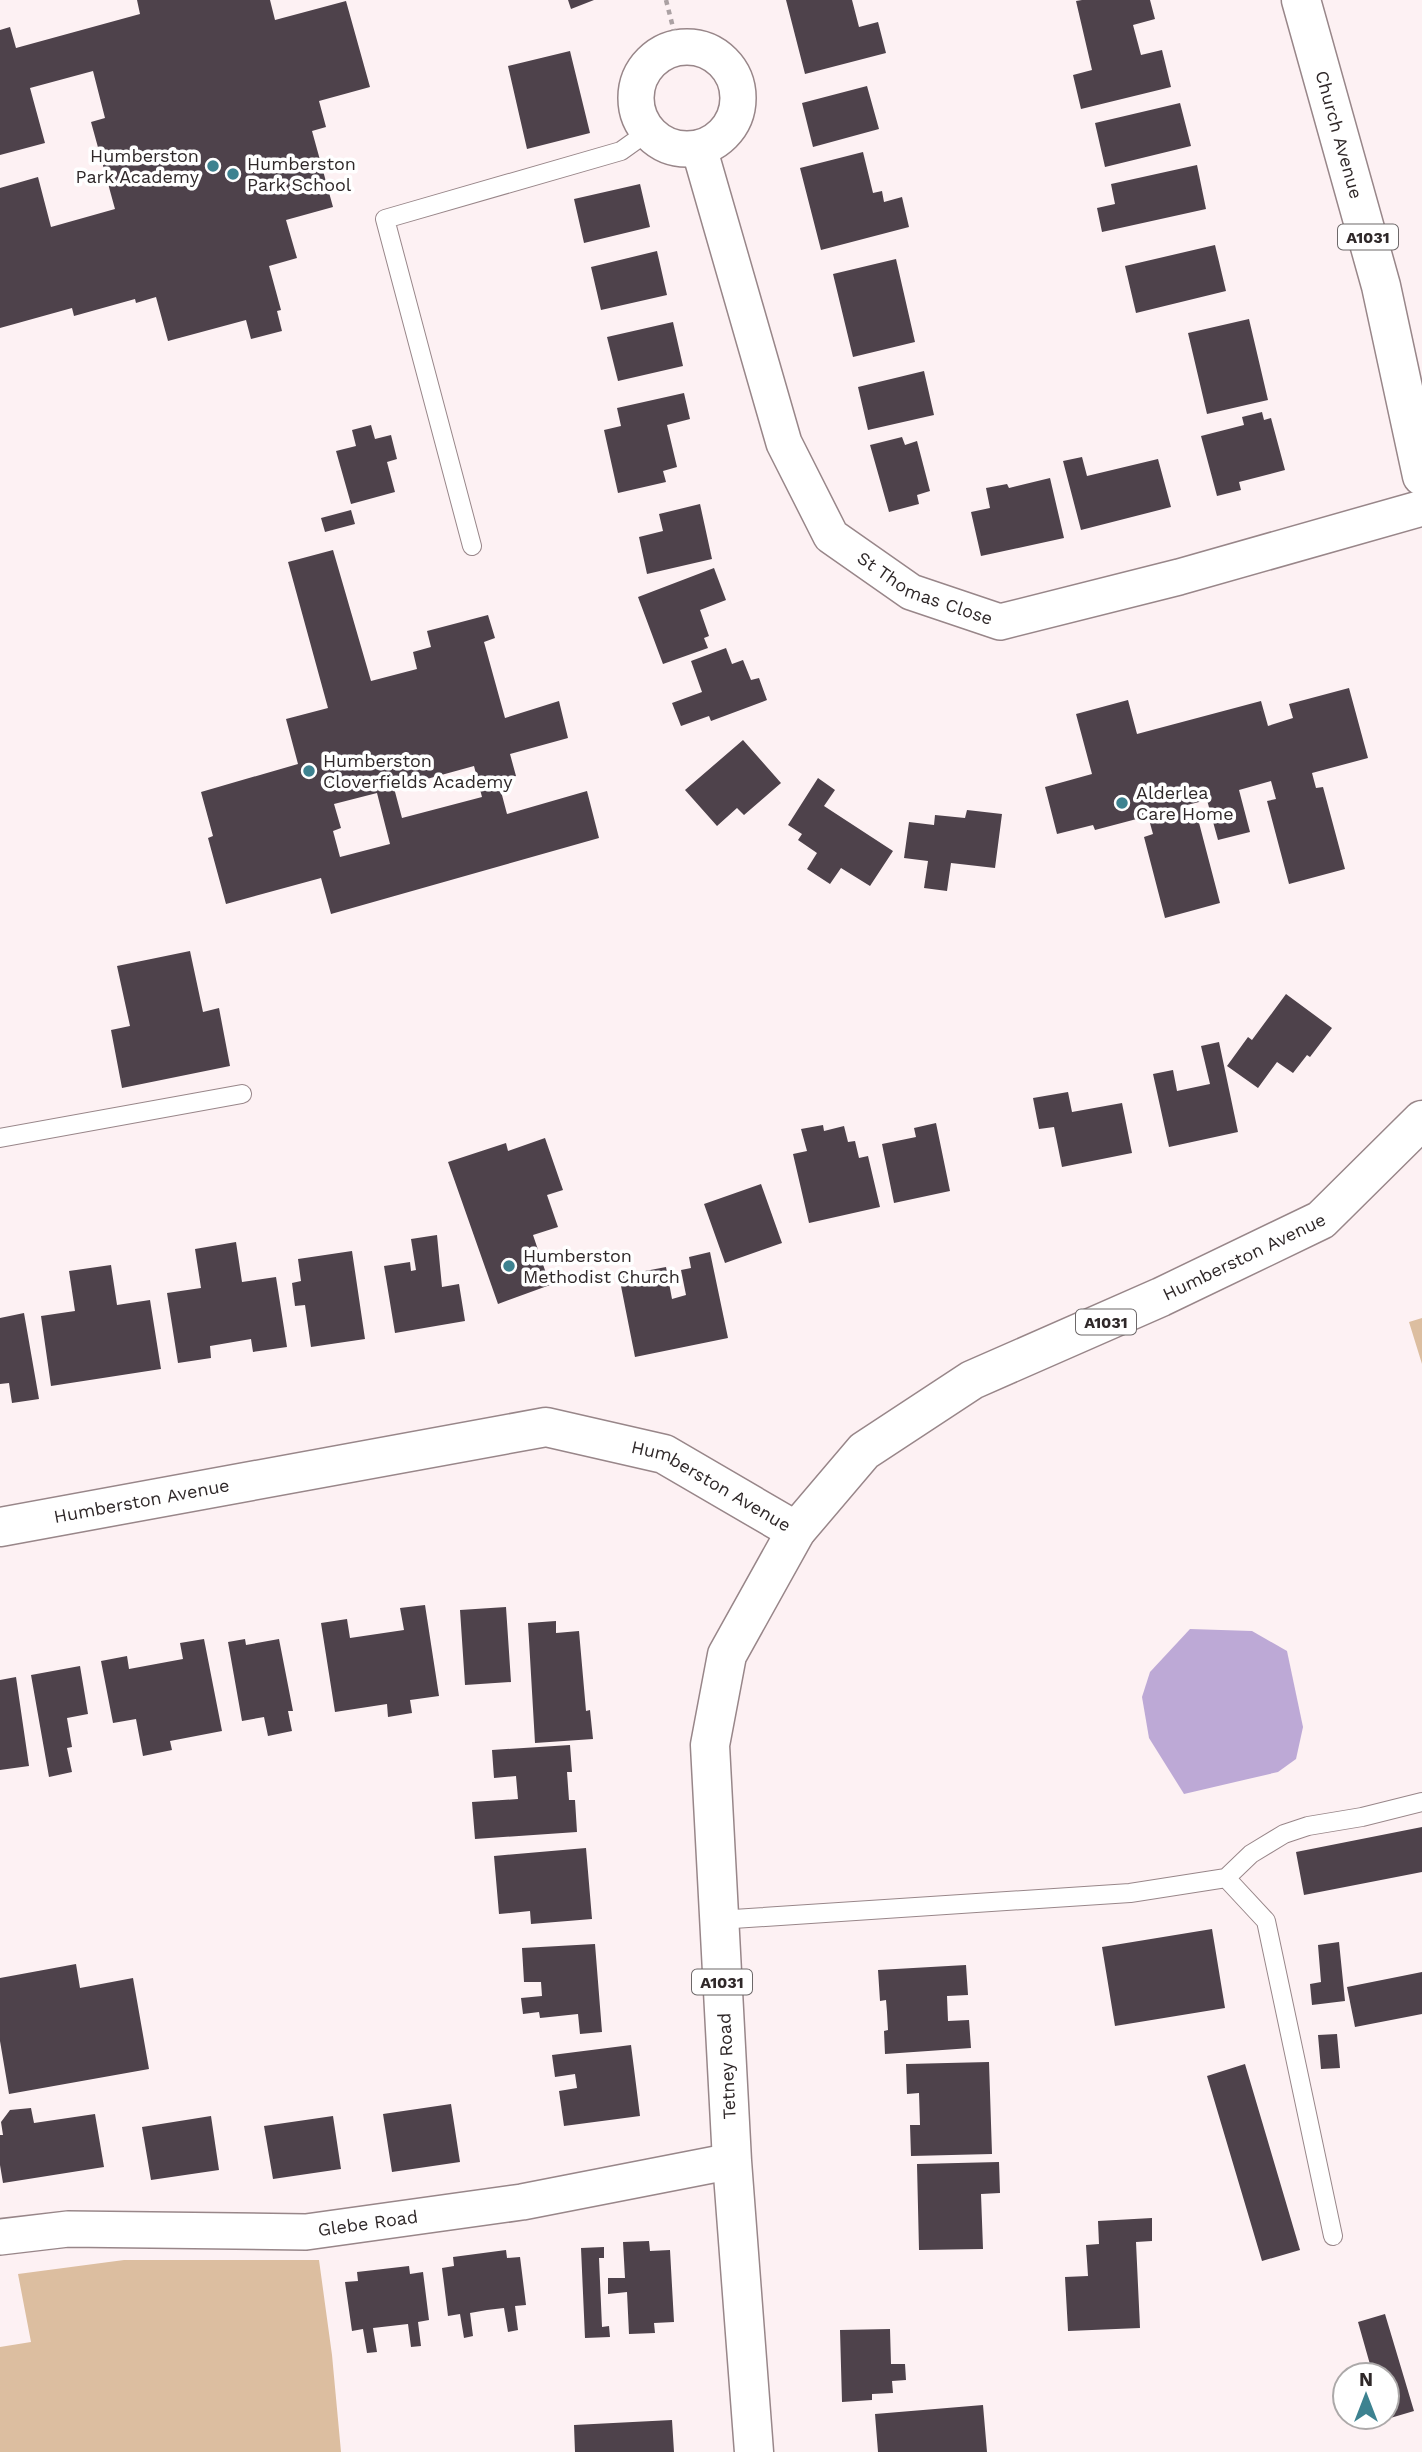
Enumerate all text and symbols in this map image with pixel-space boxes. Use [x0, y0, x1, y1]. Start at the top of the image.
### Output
street label: Church Avenue [1311, 68, 1367, 201]
place label: Humberston Park Academy [75, 145, 200, 187]
place label: Humberston Park School [247, 153, 356, 195]
marker: Humberston Park Academy [205, 158, 221, 174]
marker: Humberston Park School [225, 166, 241, 182]
road number: A1031 [1338, 224, 1398, 249]
street label: St Thomas Close [853, 547, 996, 629]
place label: Humberston Cloverfields Academy [323, 750, 513, 792]
marker: Humberston Cloverfields Academy [301, 763, 317, 779]
place label: Alderlea Care Home [1136, 782, 1234, 824]
marker: Alderlea Care Home [1114, 795, 1130, 811]
street label: Humberston Avenue [1159, 1208, 1329, 1305]
place label: Humberston Methodist Church [523, 1245, 680, 1287]
marker: Humberston Methodist Church [501, 1258, 517, 1274]
road number: A1031 [1076, 1310, 1136, 1334]
street label: Humberston Avenue [629, 1436, 795, 1536]
street label: Humberston Avenue [52, 1474, 231, 1527]
road number: A1031 [692, 1970, 752, 1994]
street label: Tetney Road [713, 2012, 740, 2120]
street label: Glebe Road [317, 2206, 419, 2240]
north arrow [1331, 2361, 1401, 2431]
text: N [1359, 2368, 1373, 2391]

